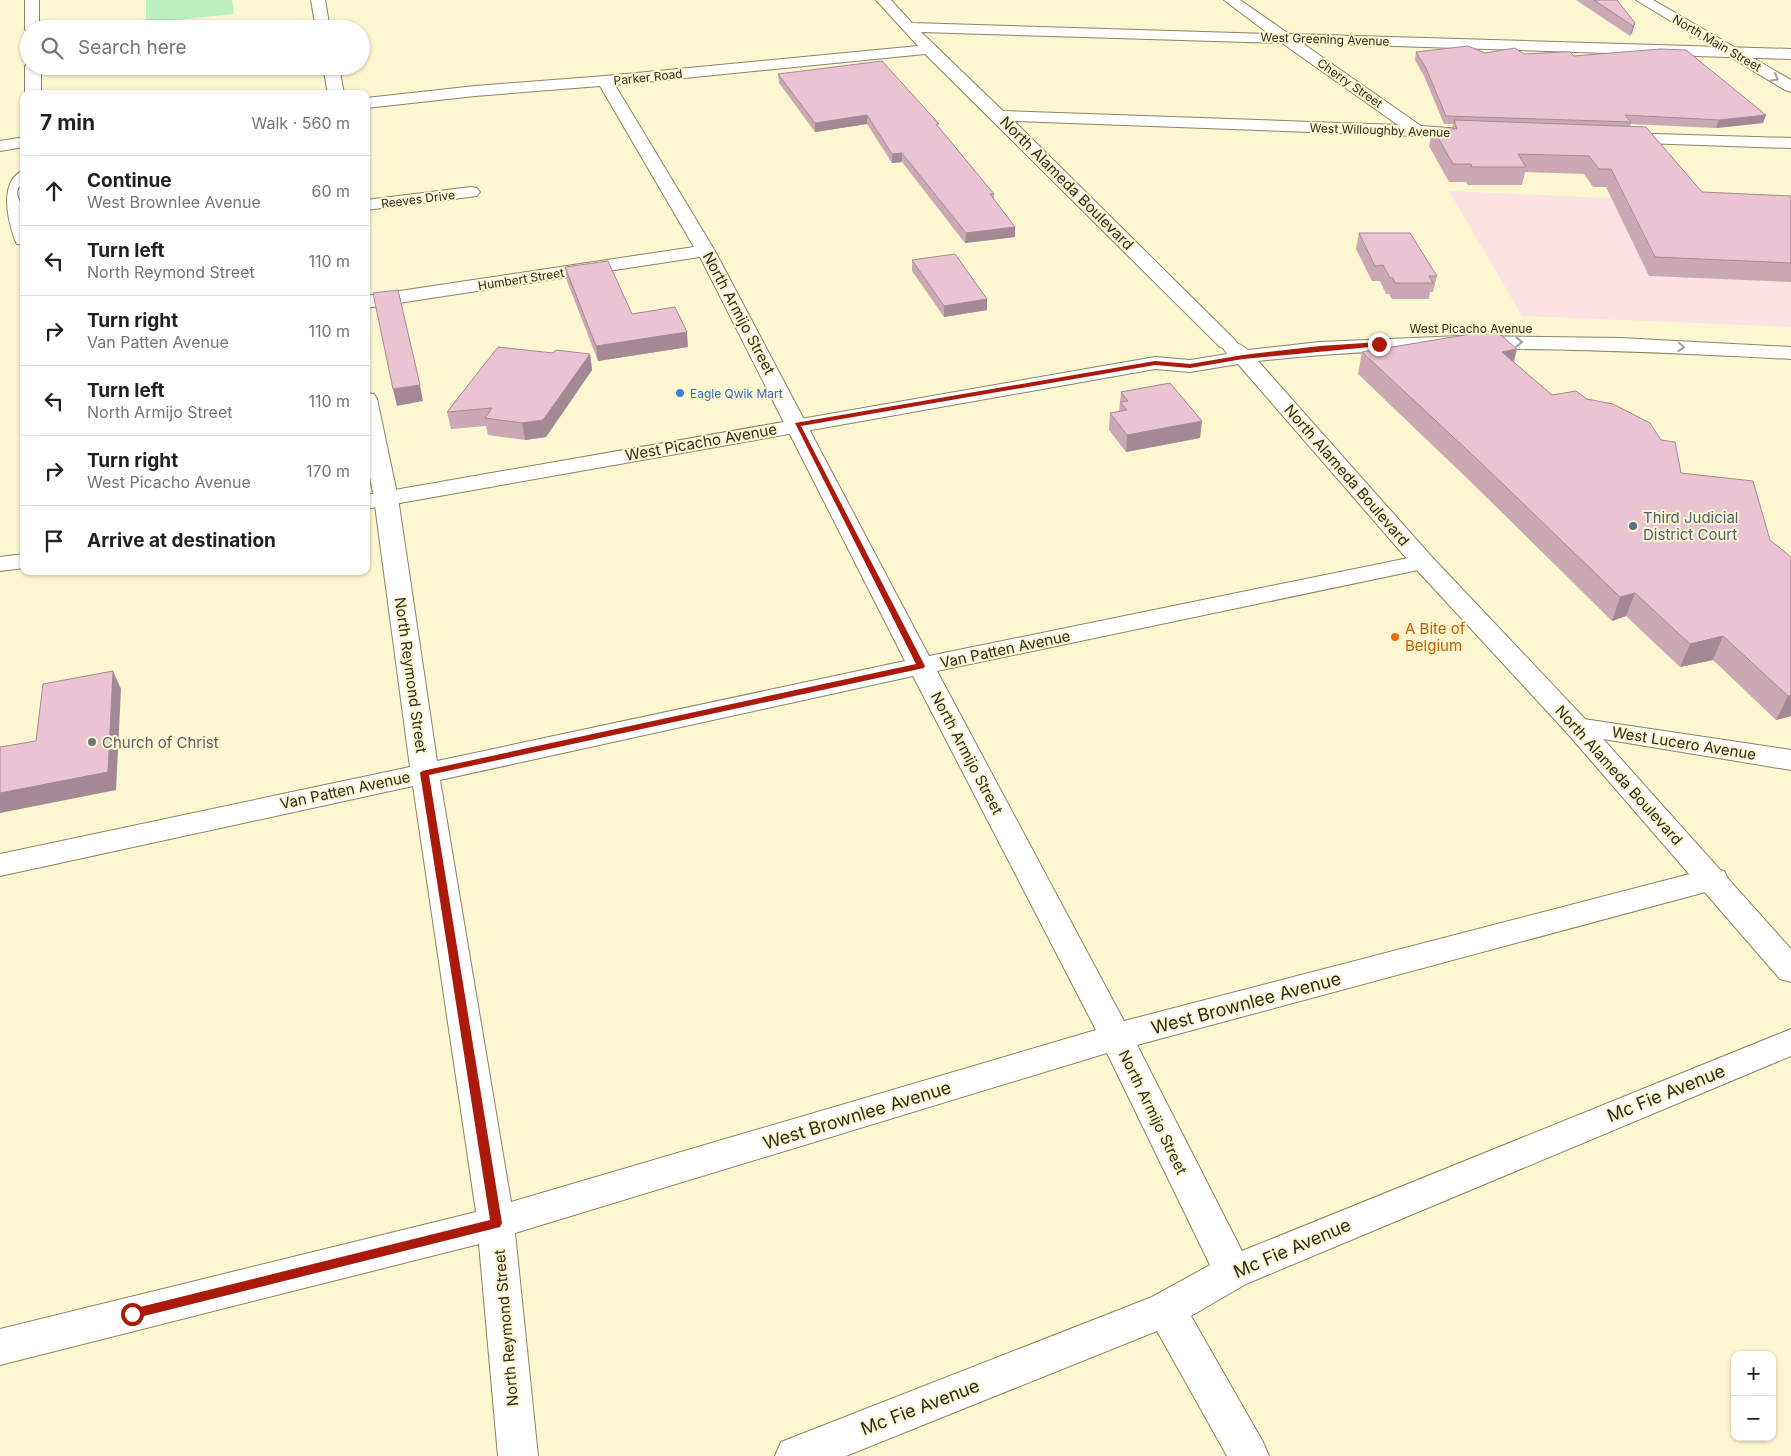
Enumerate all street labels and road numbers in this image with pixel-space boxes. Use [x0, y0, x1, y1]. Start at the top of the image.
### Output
street label: North Main Street [1670, 11, 1764, 75]
street label: West Greening Avenue [1260, 29, 1390, 49]
street label: Cherry Street [1314, 55, 1386, 111]
street label: Parker Road [613, 66, 683, 88]
street label: North Alameda Boulevard [996, 112, 1138, 254]
street label: West Willoughby Avenue [1310, 120, 1450, 140]
street label: Reeves Drive [380, 187, 456, 211]
street label: North Armijo Street [699, 248, 779, 378]
street label: Humbert Street [477, 265, 565, 293]
street label: West Picacho Avenue [1410, 321, 1532, 336]
street label: North Alameda Boulevard [1280, 400, 1414, 550]
street label: West Picacho Avenue [624, 419, 778, 465]
street label: North Reymond Street [391, 596, 431, 754]
street label: Van Patten Avenue [938, 626, 1072, 672]
street label: North Armijo Street [927, 688, 1007, 818]
street label: North Alameda Boulevard [1551, 701, 1687, 849]
street label: West Lucero Avenue [1611, 722, 1757, 764]
street label: Van Patten Avenue [278, 767, 412, 813]
street label: West Brownlee Avenue [1149, 968, 1343, 1038]
street label: North Armijo Street [1115, 1047, 1191, 1178]
street label: Mc Fie Avenue [1604, 1060, 1728, 1126]
street label: West Brownlee Avenue [760, 1076, 954, 1154]
street label: Mc Fie Avenue [1230, 1214, 1354, 1282]
street label: North Reymond Street [490, 1249, 522, 1407]
street label: Mc Fie Avenue [858, 1375, 982, 1439]

